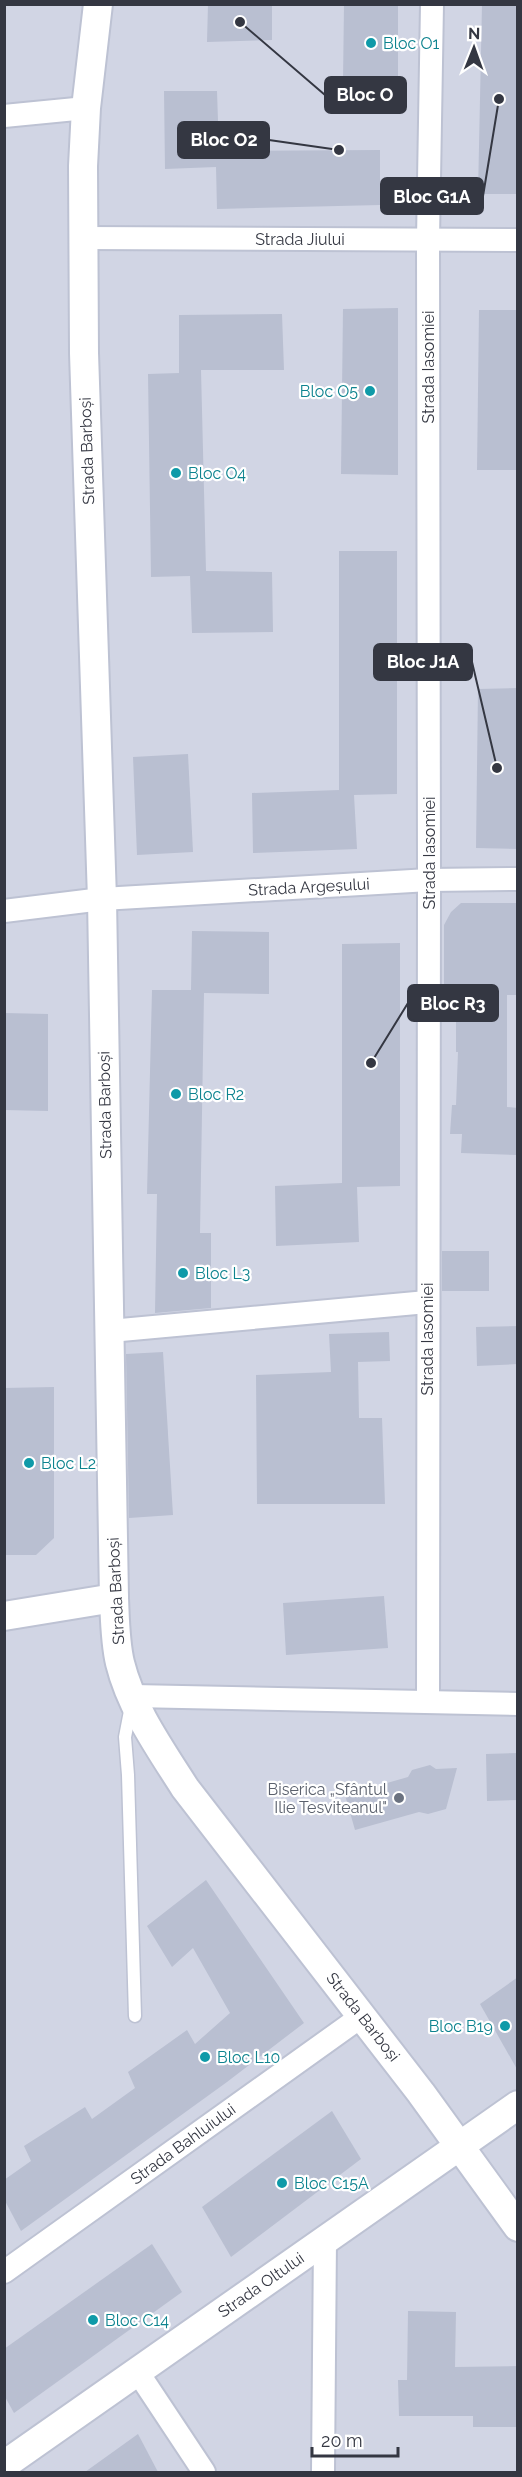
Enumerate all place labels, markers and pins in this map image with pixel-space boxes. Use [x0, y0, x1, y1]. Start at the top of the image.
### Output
place label: Bloc O1 [383, 34, 439, 53]
marker: Bloc O1 [364, 36, 378, 50]
callout: Bloc O [325, 77, 406, 113]
callout: Bloc O2 [178, 122, 269, 158]
callout: Bloc G1A [381, 178, 483, 214]
place label: Bloc O5 [300, 382, 358, 401]
marker: Bloc O5 [363, 384, 377, 398]
place label: Bloc O4 [188, 464, 246, 483]
marker: Bloc O4 [169, 466, 183, 480]
callout: Bloc J1A [374, 644, 472, 680]
callout: Bloc R3 [408, 985, 498, 1021]
place label: Bloc R2 [188, 1085, 244, 1104]
marker: Bloc R2 [169, 1087, 183, 1101]
place label: Bloc L3 [195, 1264, 250, 1283]
marker: Bloc L3 [176, 1266, 190, 1280]
place label: Bloc L2 [41, 1454, 96, 1473]
marker: Bloc L2 [22, 1456, 36, 1470]
place label: Biserica „Sfântul Ilie Tesviteanul" [268, 1780, 388, 1817]
marker: Biserica „Sfântul Ilie Tesviteanul" [392, 1791, 406, 1805]
place label: Bloc B19 [429, 2017, 493, 2036]
marker: Bloc B19 [498, 2019, 512, 2033]
place label: Bloc L10 [217, 2048, 280, 2067]
marker: Bloc L10 [198, 2050, 212, 2064]
place label: Bloc C15A [294, 2174, 369, 2193]
marker: Bloc C15A [275, 2176, 289, 2190]
place label: Bloc C14 [105, 2311, 169, 2330]
marker: Bloc C14 [86, 2313, 100, 2327]

